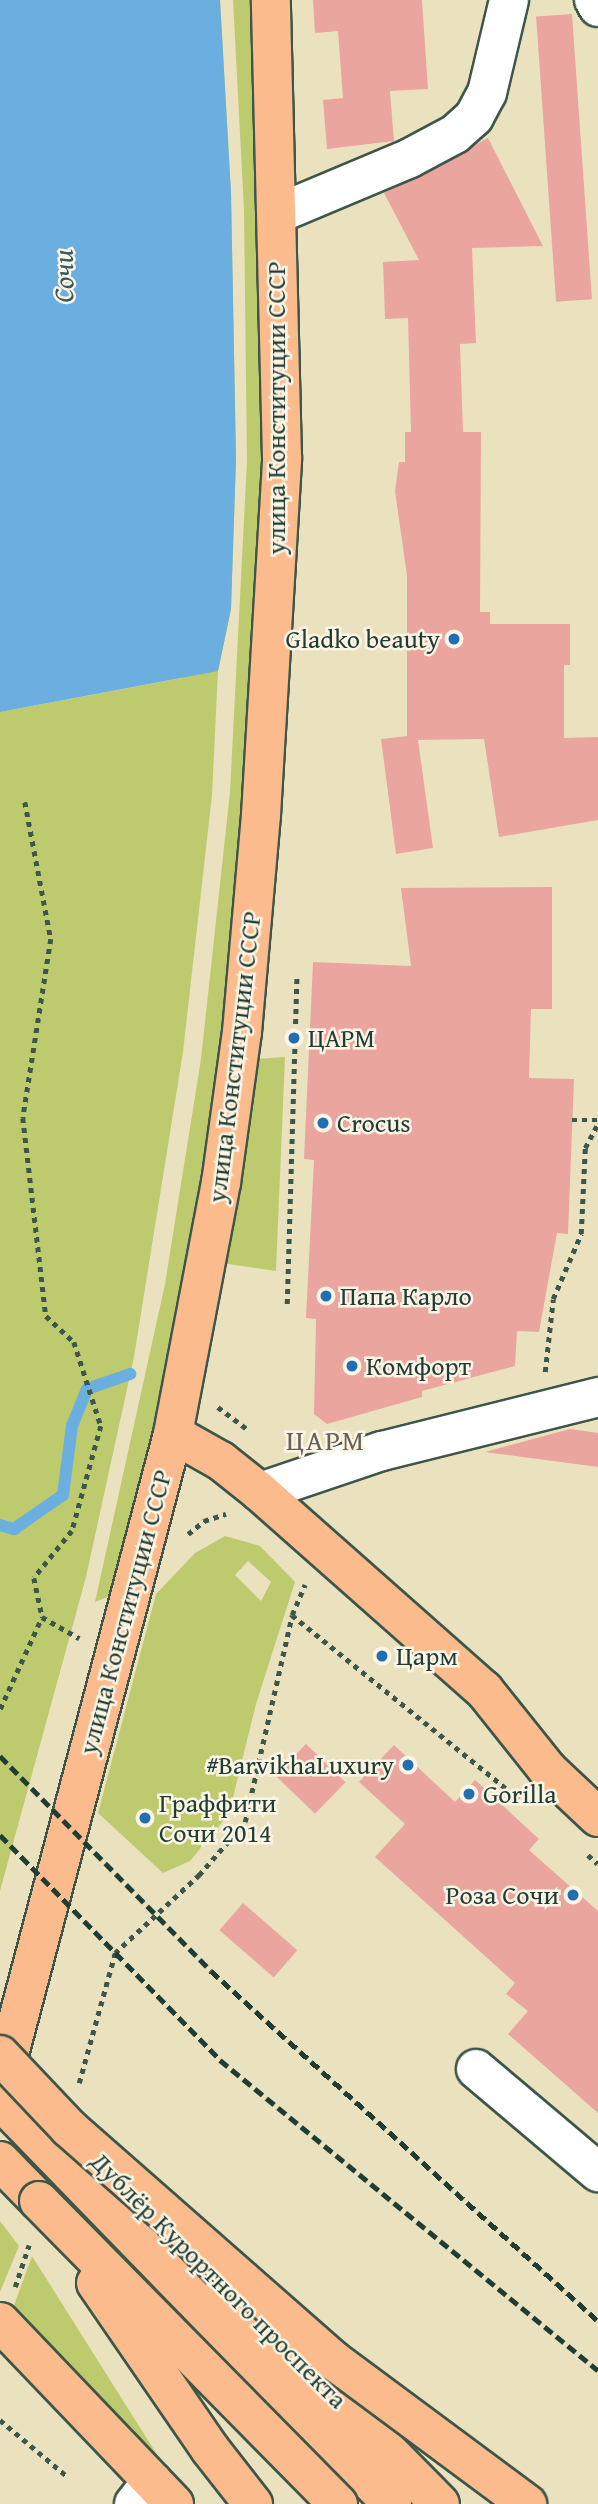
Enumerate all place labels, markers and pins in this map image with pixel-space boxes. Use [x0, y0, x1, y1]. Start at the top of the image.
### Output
place label: Gladko beauty [285, 623, 440, 655]
marker: Gladko beauty [446, 631, 462, 647]
place label: ЦАРМ [308, 1022, 375, 1054]
marker: ЦАРМ [286, 1030, 302, 1046]
place label: Crocus [337, 1107, 411, 1139]
marker: Crocus [315, 1115, 331, 1131]
place label: Папа Карло [340, 1280, 472, 1312]
marker: Папа Карло [318, 1288, 334, 1304]
place label: Комфорт [366, 1350, 471, 1382]
marker: Комфорт [344, 1358, 360, 1374]
place label: Царм [396, 1640, 458, 1672]
marker: Царм [374, 1648, 390, 1664]
place label: #BarvikhaLuxury [206, 1749, 394, 1781]
marker: #BarvikhaLuxury [400, 1757, 416, 1773]
place label: Gorilla [483, 1778, 556, 1810]
marker: Gorilla [461, 1786, 477, 1802]
place label: Граффити Сочи 2014 [159, 1787, 276, 1848]
marker: Граффити Сочи 2014 [137, 1810, 153, 1826]
place label: Роза Сочи [446, 1879, 559, 1911]
marker: Роза Сочи [565, 1887, 581, 1903]

